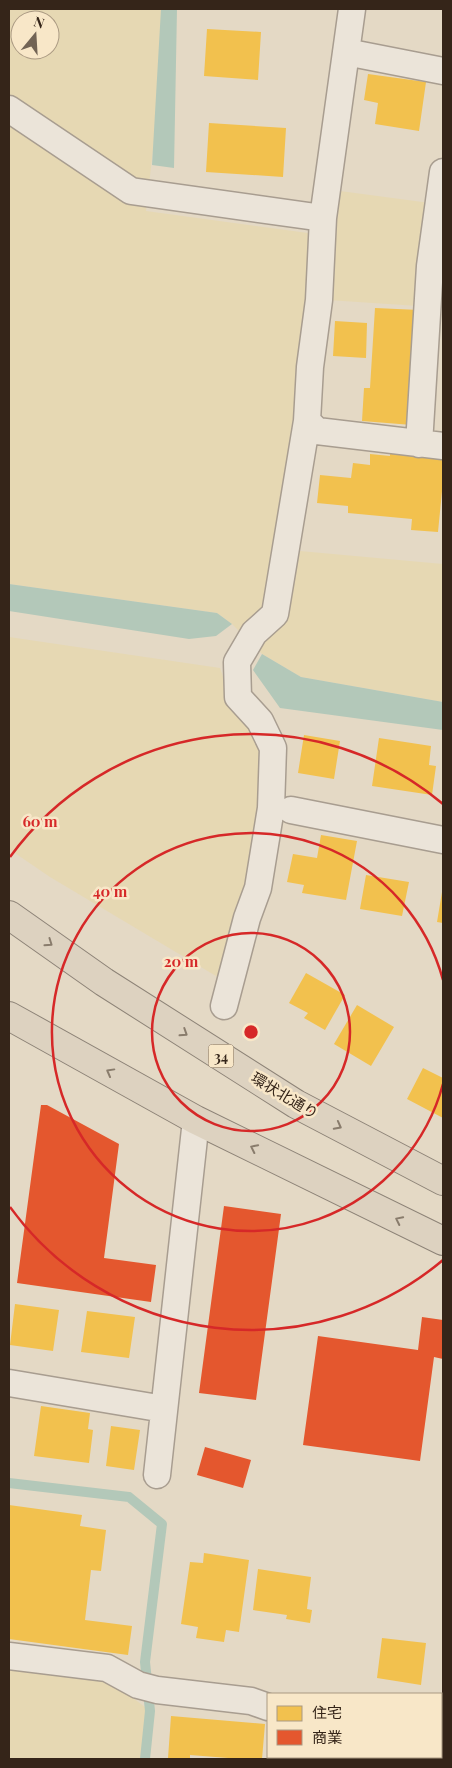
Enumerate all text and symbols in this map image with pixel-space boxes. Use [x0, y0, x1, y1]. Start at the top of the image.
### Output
north arrow [10, 10, 60, 60]
text: N [31, 12, 47, 33]
text: 60 m [22, 811, 58, 831]
text: 40 m [93, 881, 128, 901]
one-way arrow [43, 937, 53, 946]
text: 20 m [164, 951, 199, 971]
centre of rings [242, 1023, 260, 1041]
one-way arrow [179, 1026, 188, 1036]
road number: 34 [208, 1044, 234, 1068]
street label: 環状北通り [248, 1067, 322, 1123]
one-way arrow [106, 1069, 115, 1079]
one-way arrow [333, 1120, 342, 1130]
one-way arrow [250, 1144, 259, 1154]
one-way arrow [396, 1216, 405, 1226]
legend [267, 1693, 442, 1758]
text: 住宅 [312, 1702, 342, 1722]
text: 商業 [312, 1727, 342, 1747]

